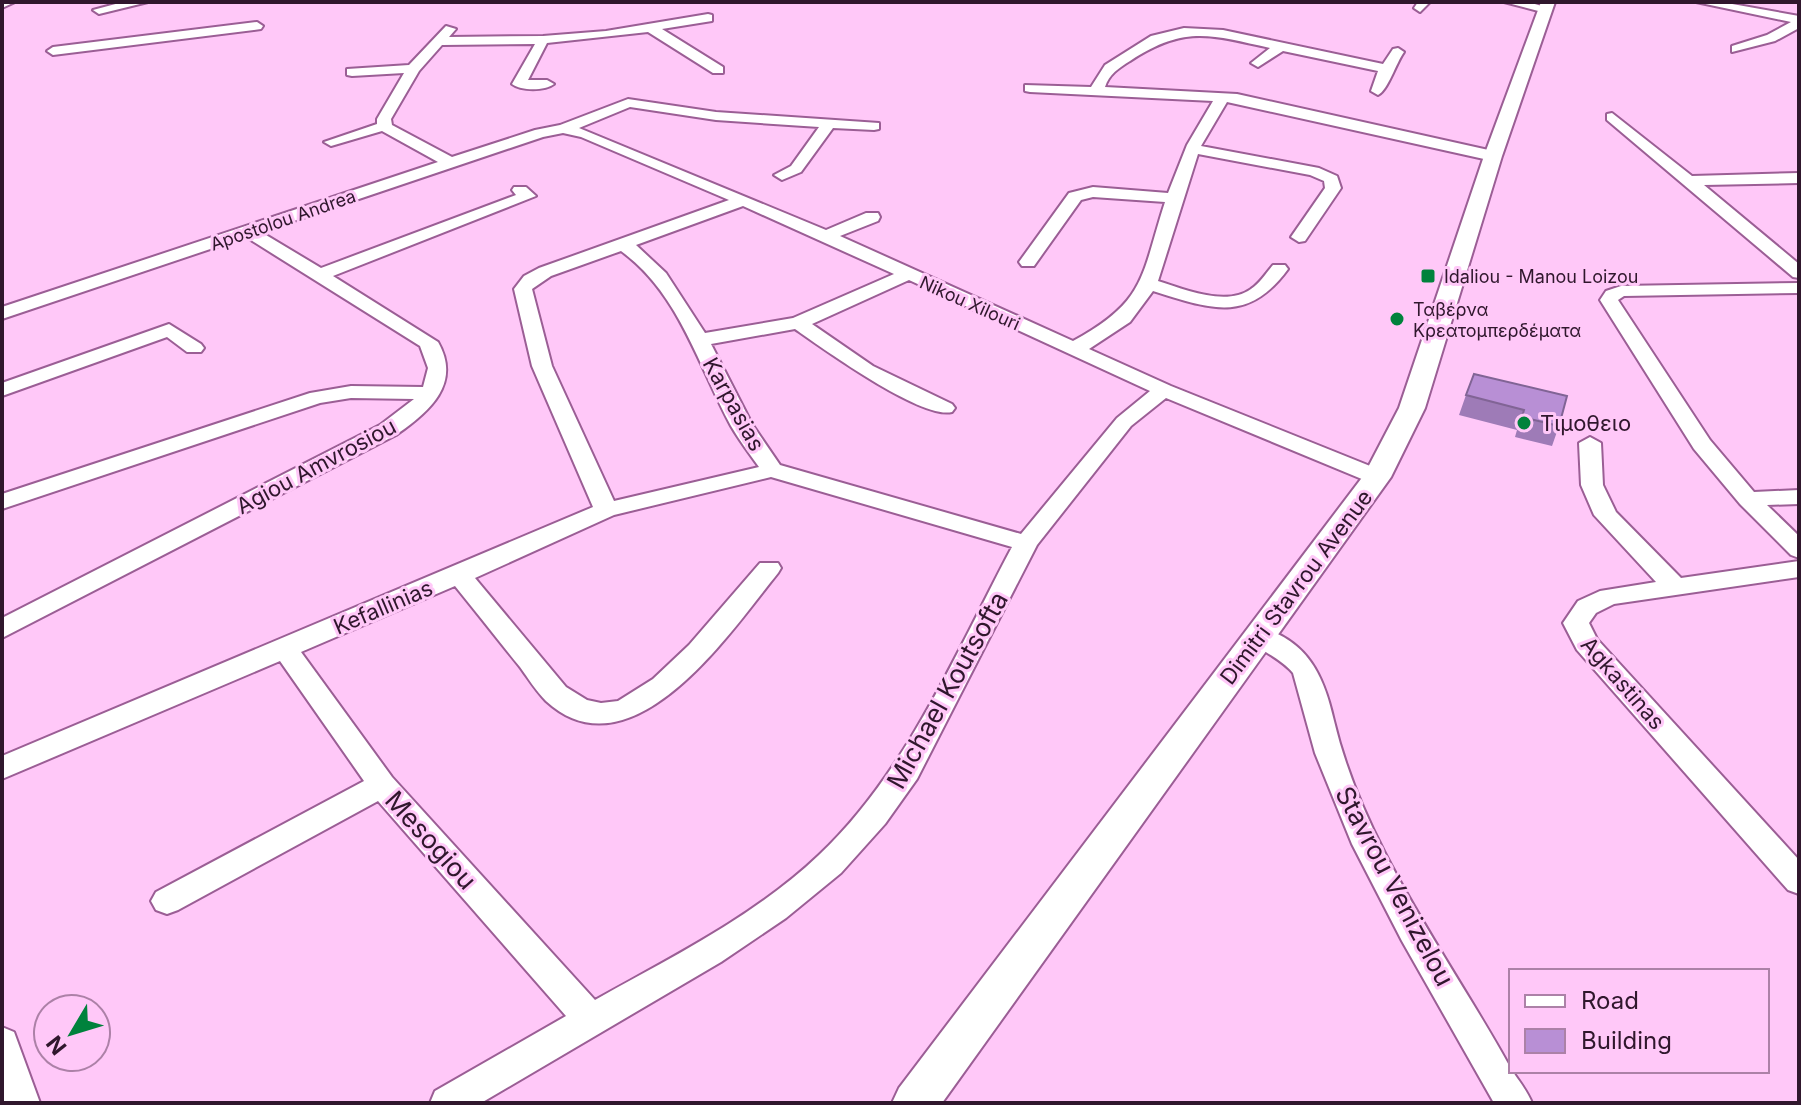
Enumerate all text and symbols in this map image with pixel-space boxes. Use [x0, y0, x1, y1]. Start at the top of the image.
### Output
street label: Apostolou Andrea [208, 185, 358, 255]
place label: Idaliou - Manou Loizou [1444, 266, 1638, 287]
marker: Idaliou - Manou Loizou [1419, 267, 1437, 285]
street label: Nikou Xilouri [917, 271, 1023, 335]
place label: Ταβέρνα Κρεατομπερδέματα [1413, 299, 1581, 341]
marker: Ταβέρνα Κρεατομπερδέματα [1388, 310, 1406, 328]
street label: Karpasias [698, 353, 770, 455]
place label: Τιμοθειο [1540, 410, 1631, 436]
street label: Agiou Amvrosiou [232, 413, 400, 519]
marker: Τιμοθειο [1515, 414, 1533, 432]
street label: Dimitri Stavrou Avenue [1214, 485, 1378, 689]
street label: Kefallinias [330, 574, 436, 640]
street label: Michael Koutsofta [880, 586, 1014, 794]
street label: Agkastinas [1576, 631, 1670, 735]
street label: Stavrou Venizelou [1329, 781, 1461, 991]
street label: Mesogiou [379, 785, 483, 895]
legend [1509, 969, 1769, 1073]
text: Road [1581, 986, 1639, 1015]
north arrow [32, 993, 112, 1073]
text: Building [1581, 1026, 1672, 1055]
text: N [41, 1031, 72, 1060]

